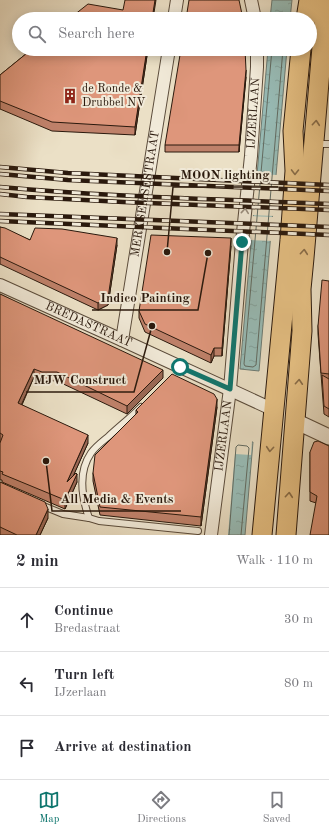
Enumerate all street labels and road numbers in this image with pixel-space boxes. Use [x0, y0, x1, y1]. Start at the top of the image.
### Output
street label: IJZERLAAN [245, 77, 262, 149]
street label: MERKSEMSESTRAAT [129, 130, 162, 258]
street label: BREDASTRAAT [43, 300, 133, 350]
street label: IJZERLAAN [213, 400, 234, 472]

